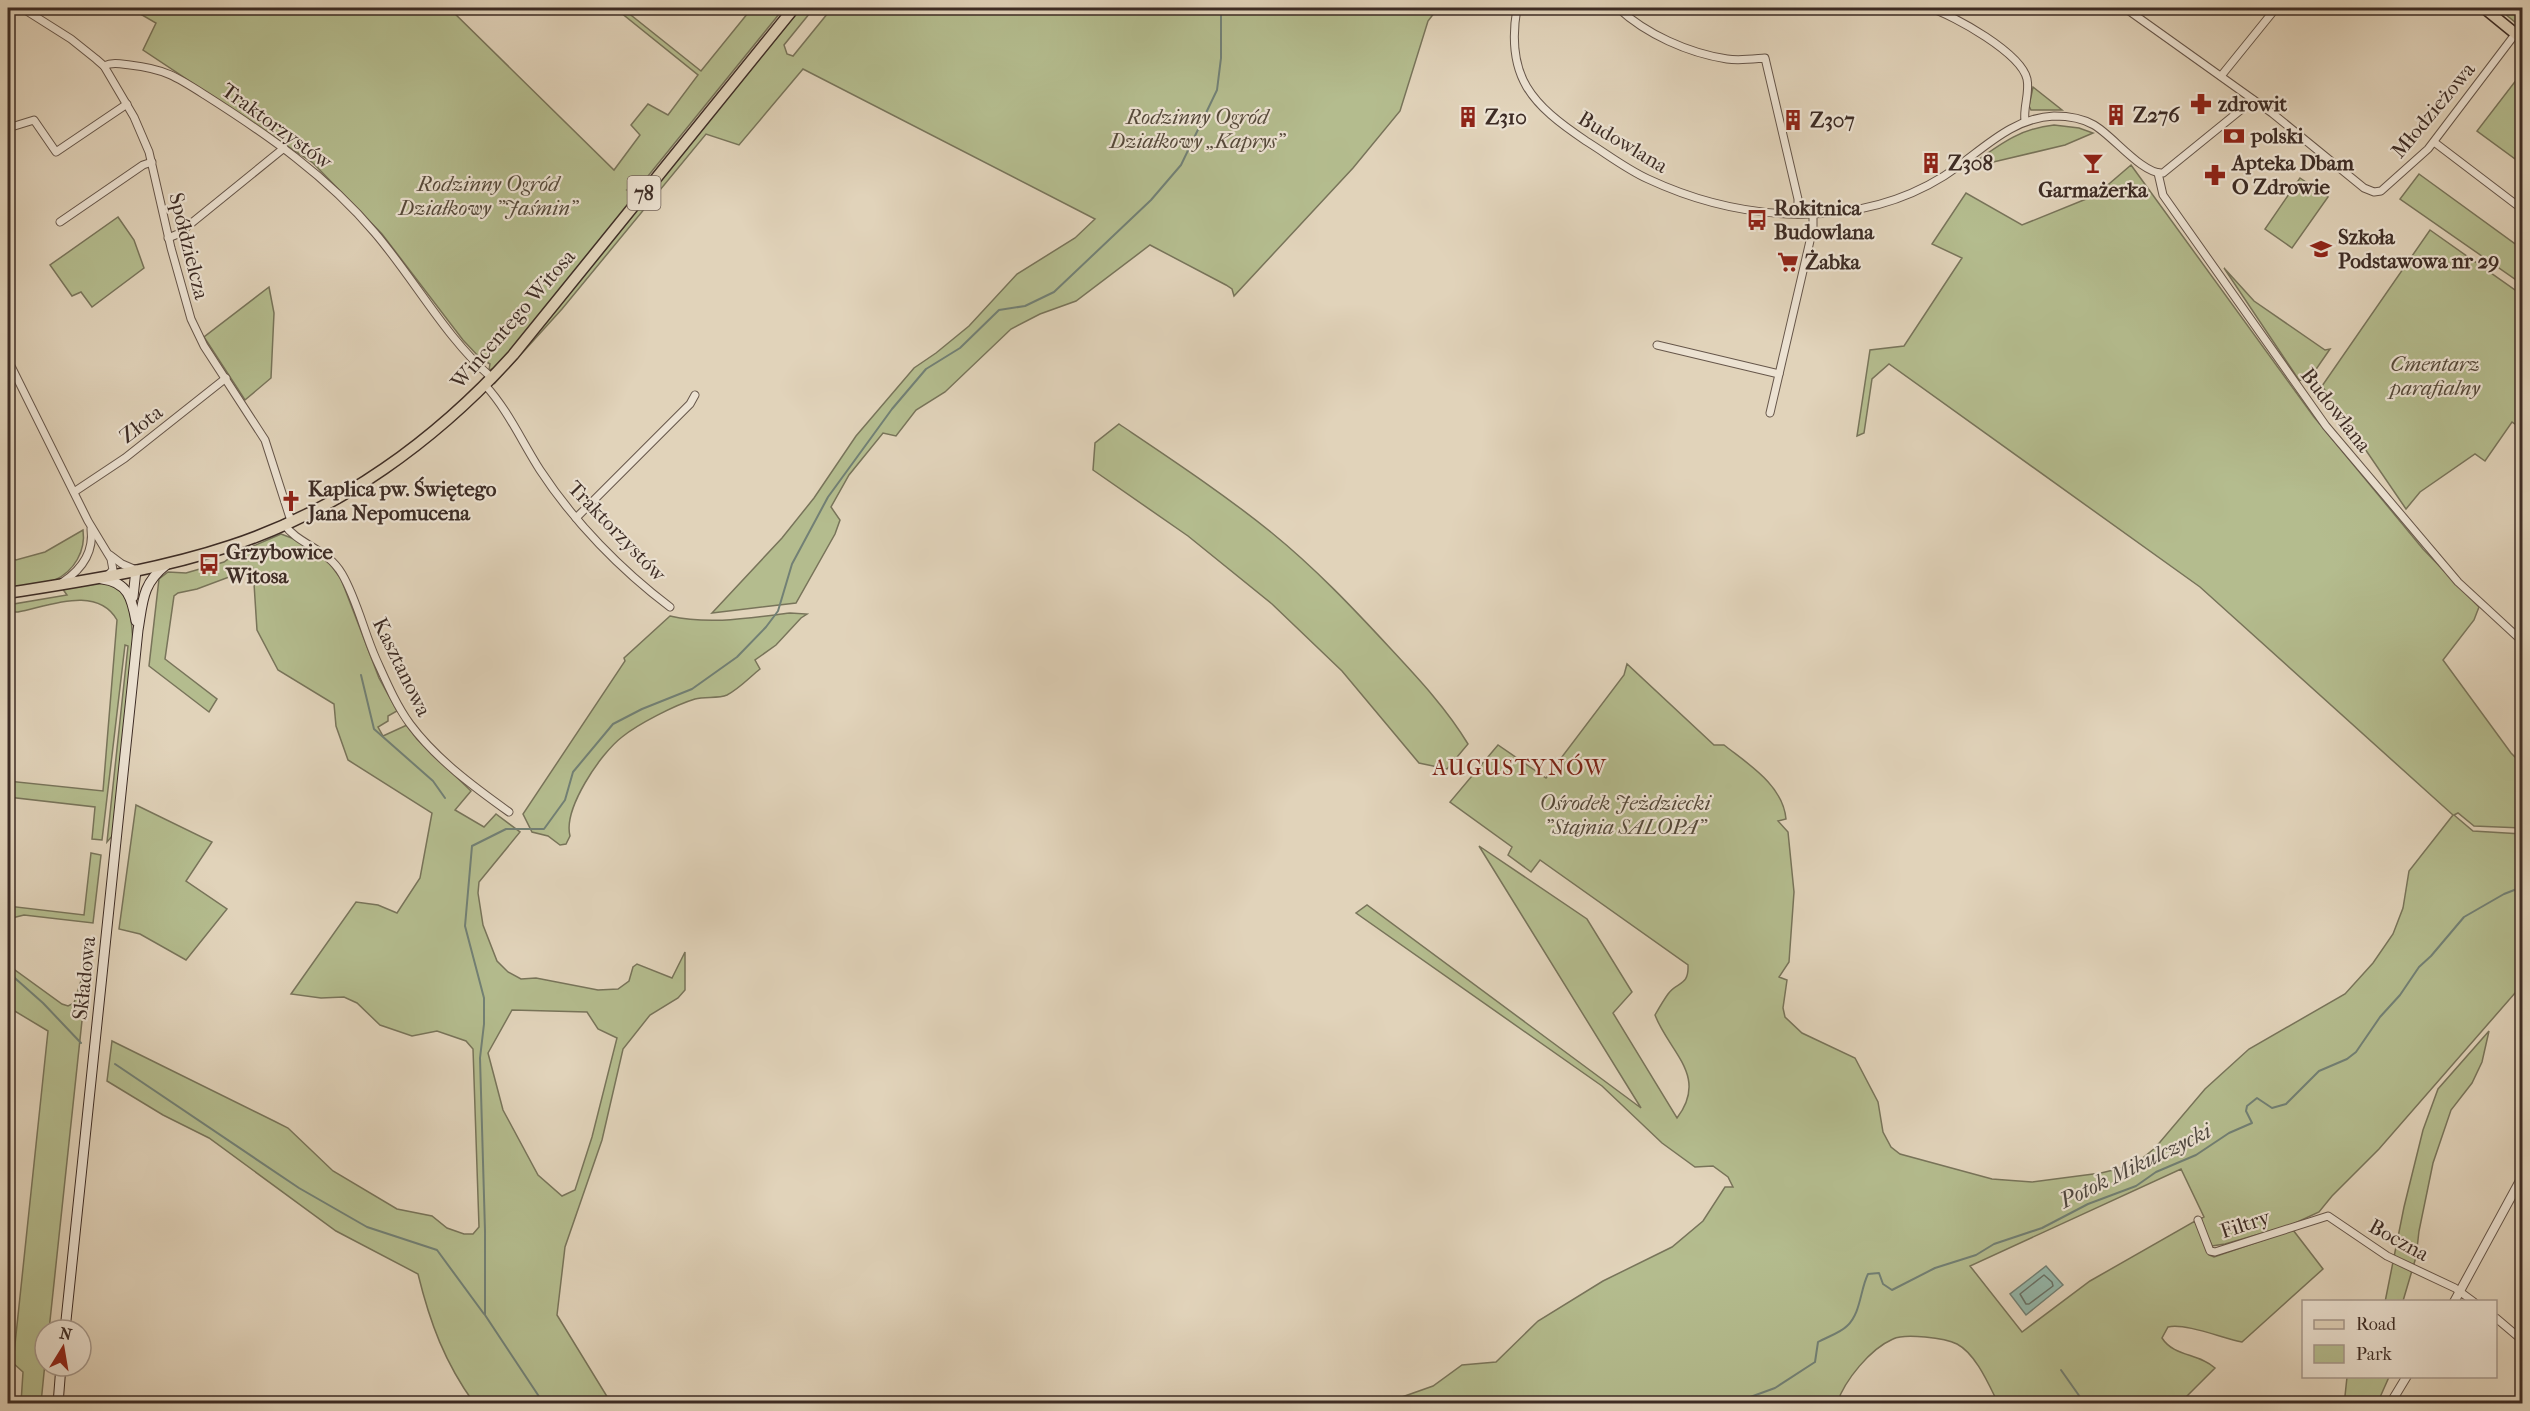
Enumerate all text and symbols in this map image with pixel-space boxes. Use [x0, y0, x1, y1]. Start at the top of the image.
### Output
street label: Młodzieżowa [2386, 57, 2480, 163]
street label: Traktorzystów [217, 78, 338, 175]
pharmacy icon: zdrowit [2189, 92, 2213, 116]
place label: zdrowit [2217, 92, 2287, 116]
building icon: Z276 [2104, 103, 2128, 127]
place label: Z276 [2133, 103, 2180, 127]
park label: Rodzinny Ogród Działkowy „Kaprys” [1108, 105, 1286, 153]
building icon: Z310 [1456, 105, 1480, 129]
place label: Z310 [1485, 105, 1527, 129]
street label: Budowlana [1574, 106, 1672, 178]
building icon: Z307 [1781, 108, 1805, 132]
place label: Z307 [1810, 108, 1855, 132]
bank icon: polski [2222, 124, 2246, 148]
place label: polski [2250, 124, 2304, 148]
building icon: Z308 [1919, 151, 1943, 175]
place label: Z308 [1948, 151, 1993, 175]
bar icon: Garmażerka [2081, 151, 2105, 175]
place label: Apteka Dbam O Zdrowie [2230, 151, 2355, 199]
pharmacy icon: Apteka Dbam O Zdrowie [2203, 163, 2227, 187]
park label: Rodzinny Ogród Działkowy "Jaśmin" [397, 172, 579, 220]
road number: 78 [628, 176, 660, 210]
place label: Garmażerka [2038, 178, 2149, 202]
street label: Spółdzielcza [164, 190, 214, 302]
place label: Rokitnica Budowlana [1774, 196, 1875, 244]
bus stop icon: Rokitnica Budowlana [1745, 208, 1769, 232]
place label: Szkoła Podstawowa nr 29 [2338, 225, 2499, 273]
school or university icon: Szkoła Podstawowa nr 29 [2309, 237, 2333, 261]
street label: Wincentego Witosa [445, 244, 580, 394]
place label: Żabka [1805, 249, 1862, 274]
supermarket icon: Żabka [1776, 250, 1800, 274]
park label: Cmentarz parafialny [2387, 352, 2481, 400]
street label: Budowlana [2296, 363, 2376, 457]
street label: Złota [115, 400, 167, 448]
place label: Kaplica pw. Świętego Jana Nepomucena [306, 476, 497, 525]
street label: Traktorzystów [563, 476, 672, 587]
church icon: Kaplica pw. Świętego Jana Nepomucena [279, 489, 303, 513]
place label: Grzybowice Witosa [225, 540, 333, 588]
bus stop icon: Grzybowice Witosa [197, 552, 221, 576]
street label: Kasztanowa [368, 614, 436, 721]
district label: AUGUSTYNÓW [1432, 753, 1607, 781]
park label: Ośrodek Jeżdziecki "Stajnia SALOPA" [1540, 791, 1713, 839]
street label: Składowa [68, 935, 100, 1021]
water label: Potok Mikulczycki [2055, 1117, 2217, 1214]
street label: Filtry [2217, 1204, 2274, 1243]
street label: Boczna [2365, 1214, 2433, 1266]
legend [2302, 1300, 2497, 1378]
text: Road [2356, 1314, 2396, 1335]
north arrow [33, 1318, 93, 1378]
text: N [58, 1323, 74, 1344]
text: Park [2356, 1344, 2393, 1365]

